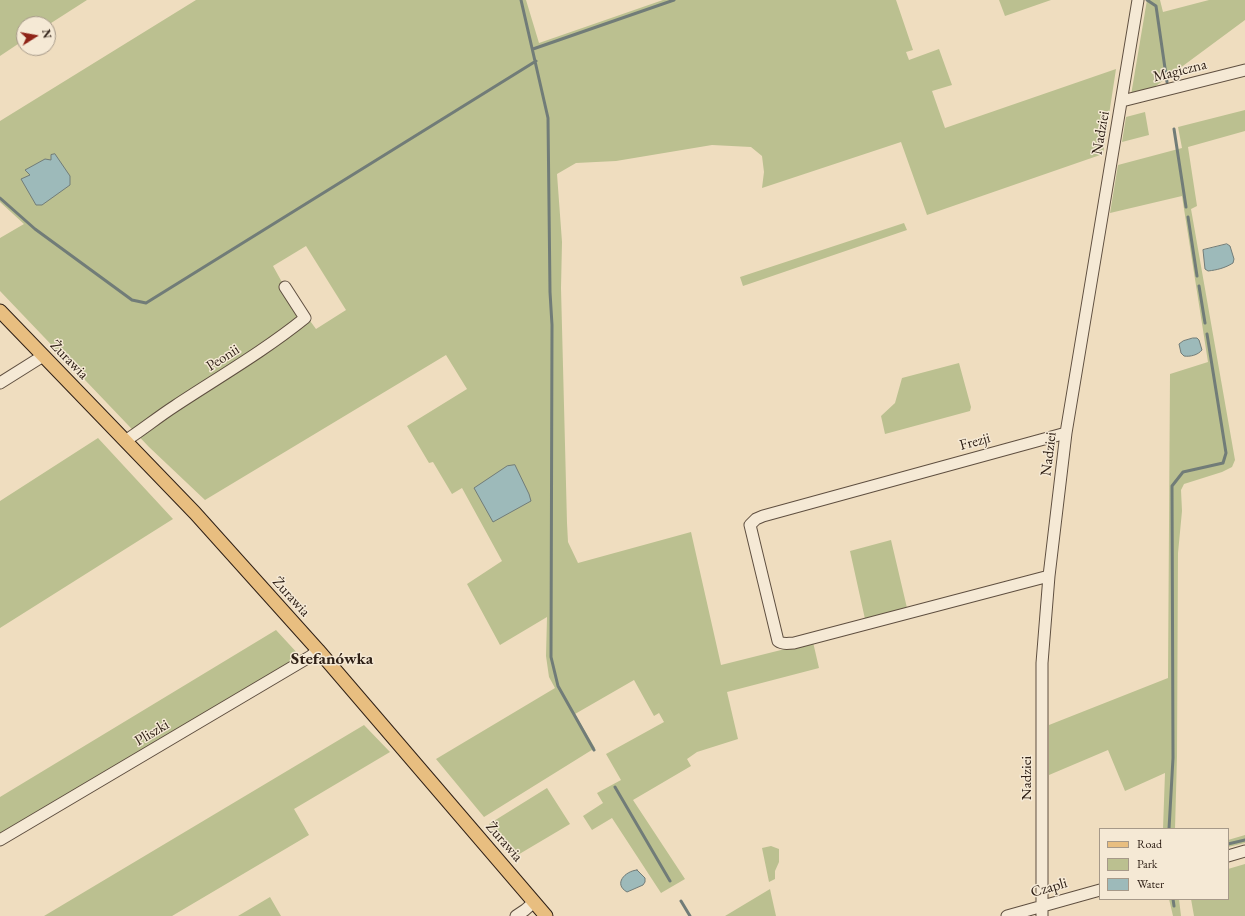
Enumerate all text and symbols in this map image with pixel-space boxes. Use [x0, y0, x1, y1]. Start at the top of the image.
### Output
north arrow [16, 16, 56, 56]
text: N [39, 28, 55, 40]
street label: Magiczna [1151, 56, 1209, 86]
street label: Nadziei [1088, 110, 1114, 156]
street label: Żurawia [46, 337, 92, 383]
street label: Peonii [203, 341, 243, 375]
street label: Frezji [958, 429, 992, 455]
street label: Nadziei [1037, 431, 1061, 477]
street label: Żurawia [268, 573, 314, 621]
district label: Stefanówka [291, 649, 373, 669]
street label: Pliszki [132, 716, 172, 750]
street label: Nadziei [1018, 756, 1036, 800]
street label: Żurawia [482, 818, 526, 866]
legend [1099, 828, 1229, 900]
text: Road [1137, 836, 1162, 852]
text: Park [1137, 856, 1157, 872]
street label: Czapli [1029, 874, 1069, 902]
text: Water [1137, 876, 1164, 892]

